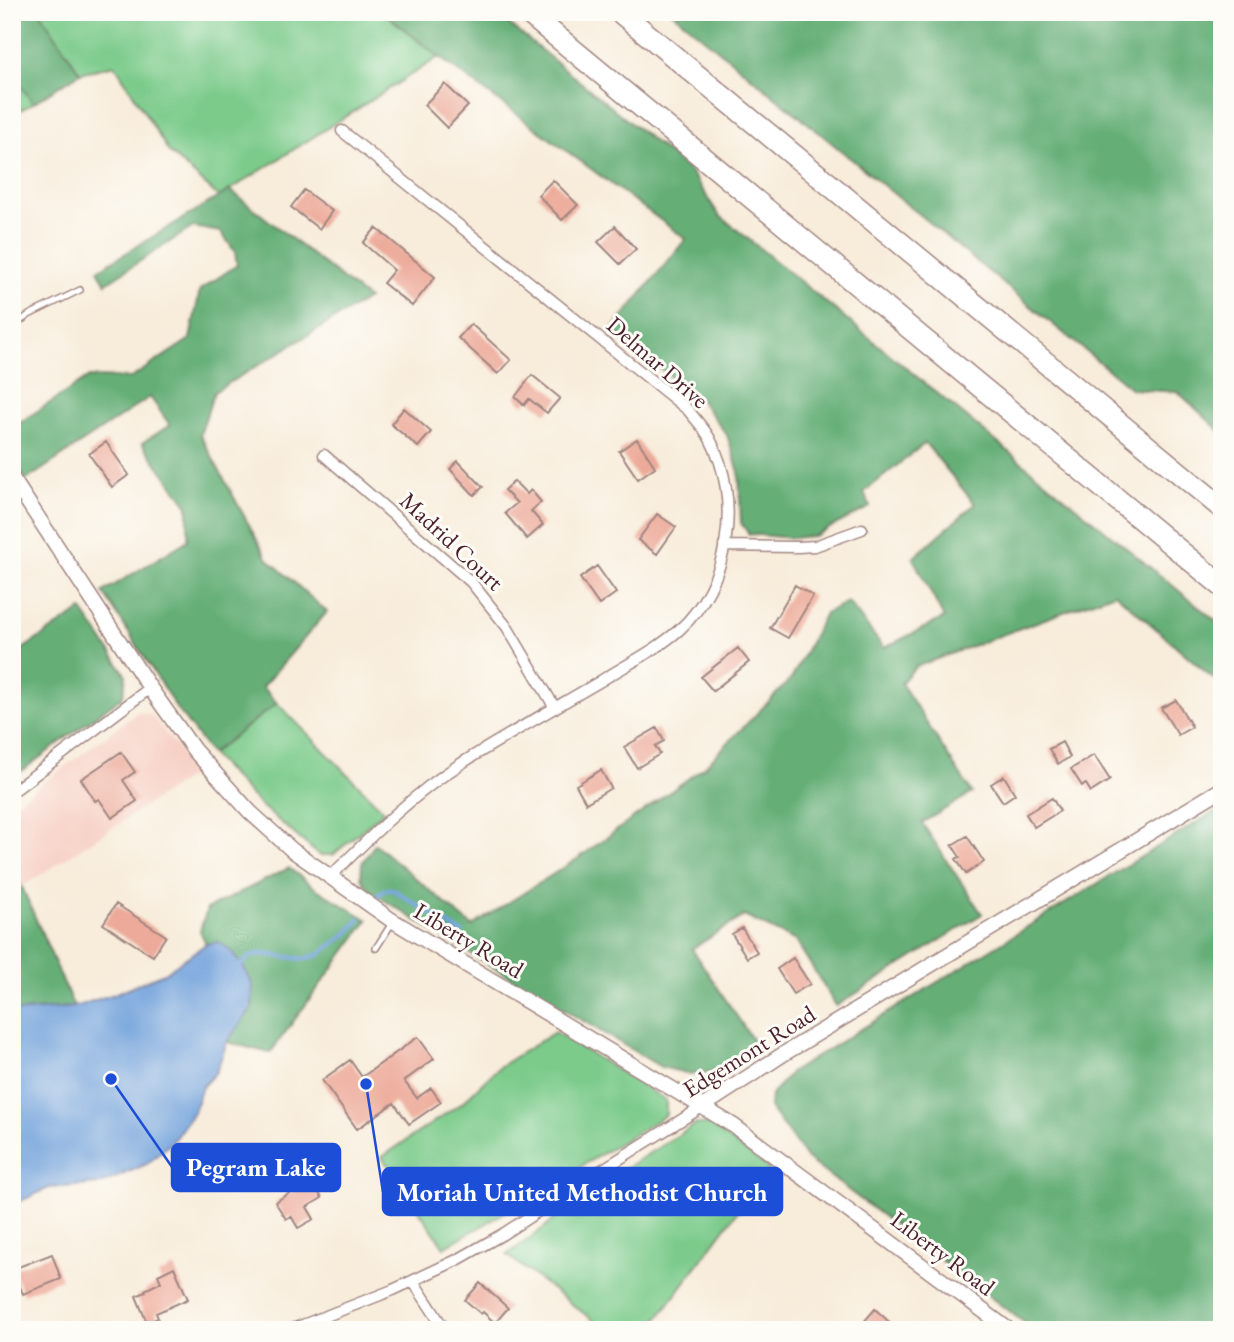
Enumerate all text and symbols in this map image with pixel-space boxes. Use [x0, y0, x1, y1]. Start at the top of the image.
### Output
street label: Delmar Drive [600, 309, 716, 415]
street label: Madrid Court [394, 485, 511, 597]
street label: Liberty Road [408, 895, 530, 985]
street label: Edgemont Road [677, 997, 822, 1104]
callout: Pegram Lake [172, 1144, 340, 1191]
text: Pegram Lake [186, 1150, 326, 1184]
callout: Moriah United Methodist Church [383, 1168, 782, 1215]
text: Moriah United Methodist Church [396, 1175, 768, 1209]
street label: Liberty Road [885, 1204, 1002, 1303]

